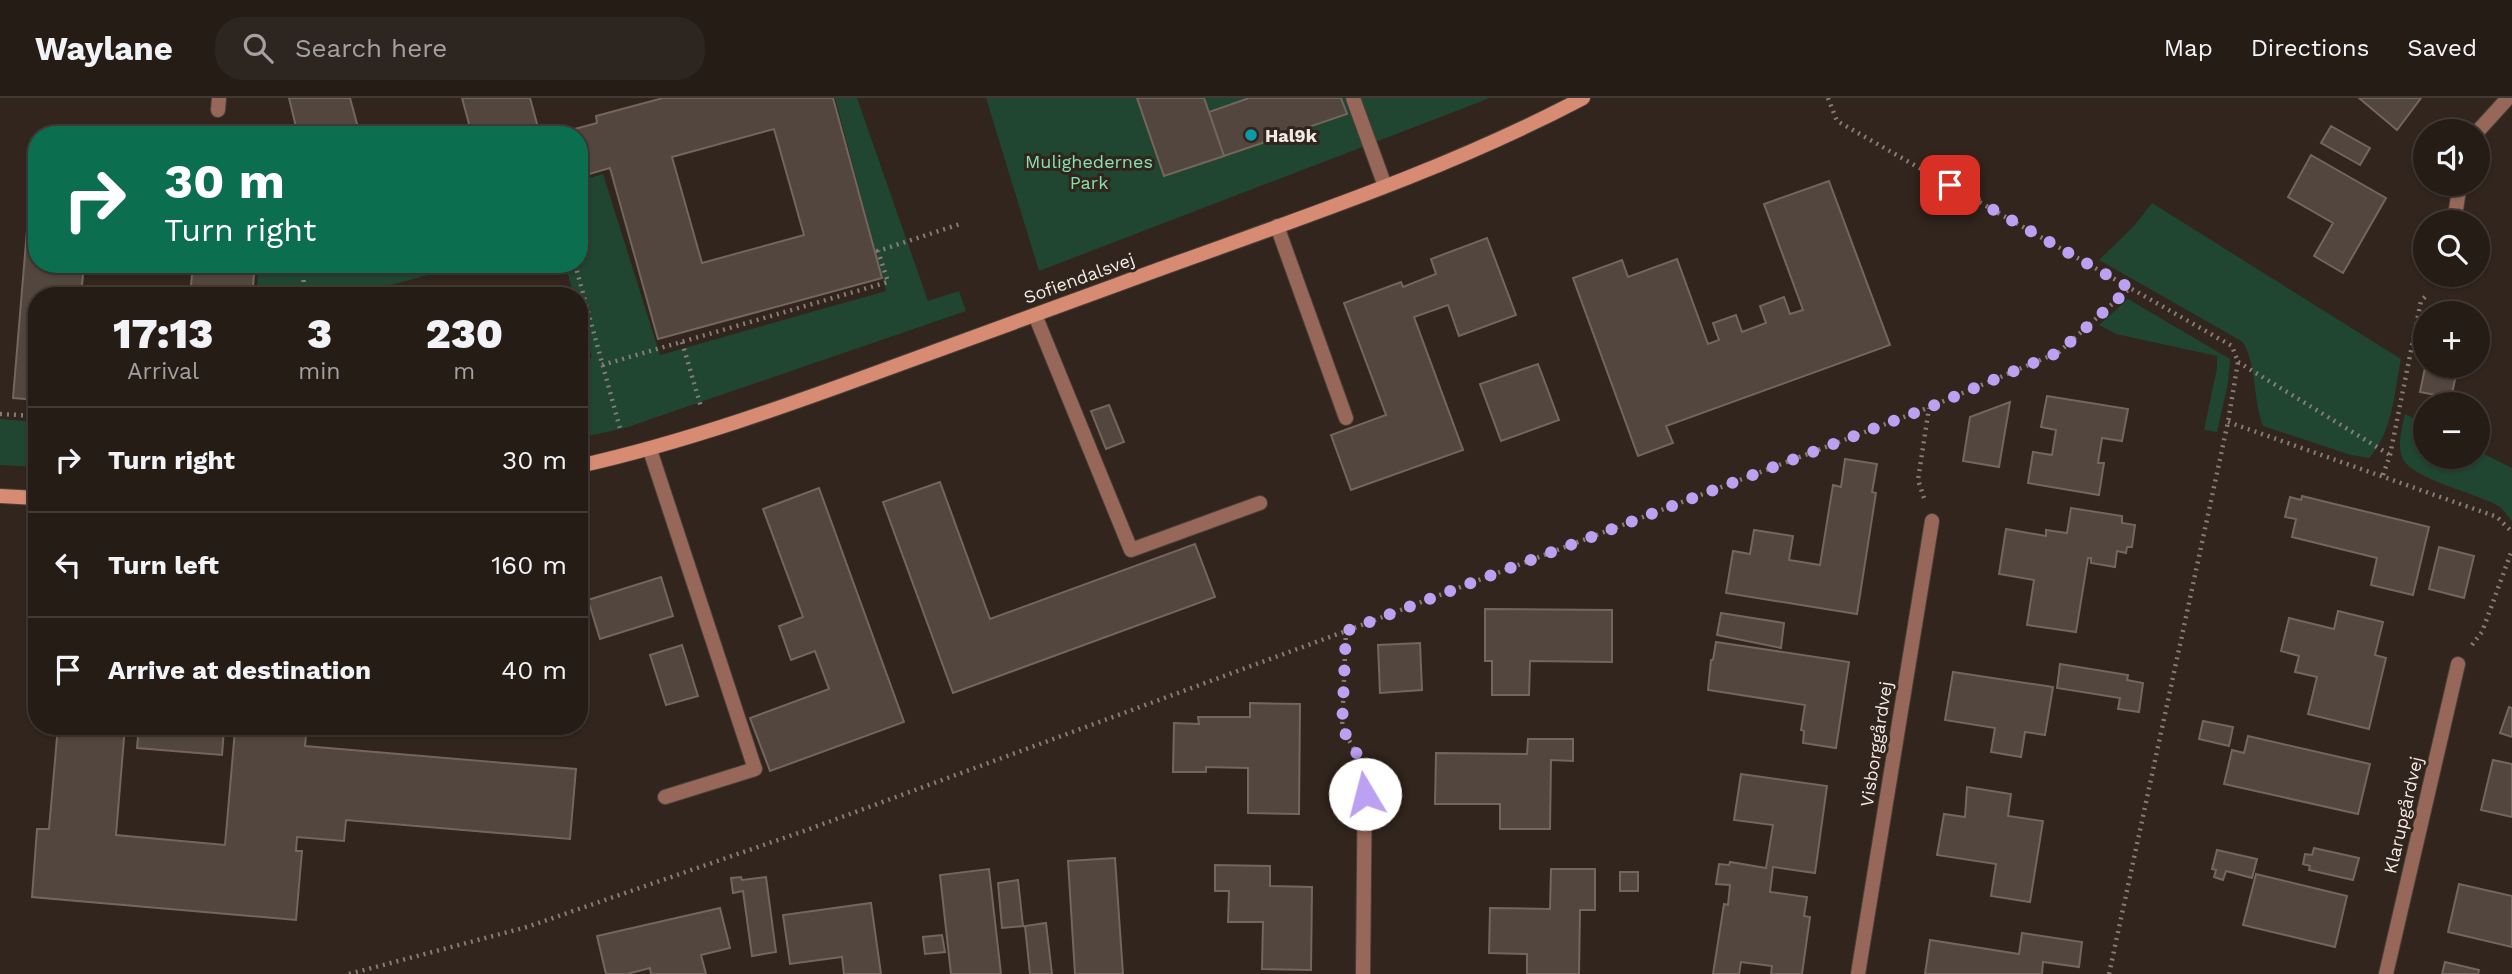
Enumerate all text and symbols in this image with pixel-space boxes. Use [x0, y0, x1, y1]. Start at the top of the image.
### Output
search box [215, 17, 705, 80]
text: Waylane [35, 29, 173, 68]
icon: search [239, 29, 277, 67]
text: Search here [295, 33, 447, 63]
text: Map [2164, 34, 2213, 62]
text: Directions [2251, 34, 2369, 62]
text: Saved [2407, 34, 2477, 62]
map controls [2413, 119, 2490, 469]
button: sound [2413, 119, 2490, 196]
place label: Hal9k [1265, 125, 1318, 146]
marker: Hal9k [1243, 127, 1259, 143]
park label: Mulighedernes Park [1025, 151, 1153, 193]
text: 30 m [164, 152, 285, 210]
icon: right [49, 154, 140, 245]
pin [1920, 155, 1980, 215]
icon: arrive [1931, 166, 1969, 204]
button: search [2413, 210, 2490, 287]
text: Turn right [164, 211, 316, 249]
street label: Sofiendalsvej [1021, 248, 1137, 308]
button: + [2413, 301, 2490, 378]
text: 17:13 [113, 309, 213, 358]
text: 3 [307, 309, 332, 358]
text: 230 [425, 309, 503, 358]
text: Arrival [127, 358, 199, 385]
text: min [298, 358, 341, 385]
text: m [453, 358, 475, 385]
button: − [2413, 392, 2490, 469]
icon: right [49, 441, 87, 479]
text: Turn right [108, 445, 235, 475]
text: 30 m [502, 445, 567, 475]
icon: left [49, 546, 87, 584]
text: Turn left [108, 550, 219, 580]
text: 160 m [491, 550, 567, 580]
icon: arrive [49, 651, 87, 689]
text: Arrive at destination [108, 655, 371, 685]
text: 40 m [501, 655, 567, 685]
street label: Visborggårdvej [1856, 680, 1896, 808]
street label: Klarupgårdvej [2379, 754, 2427, 876]
position arrow [1328, 757, 1402, 831]

